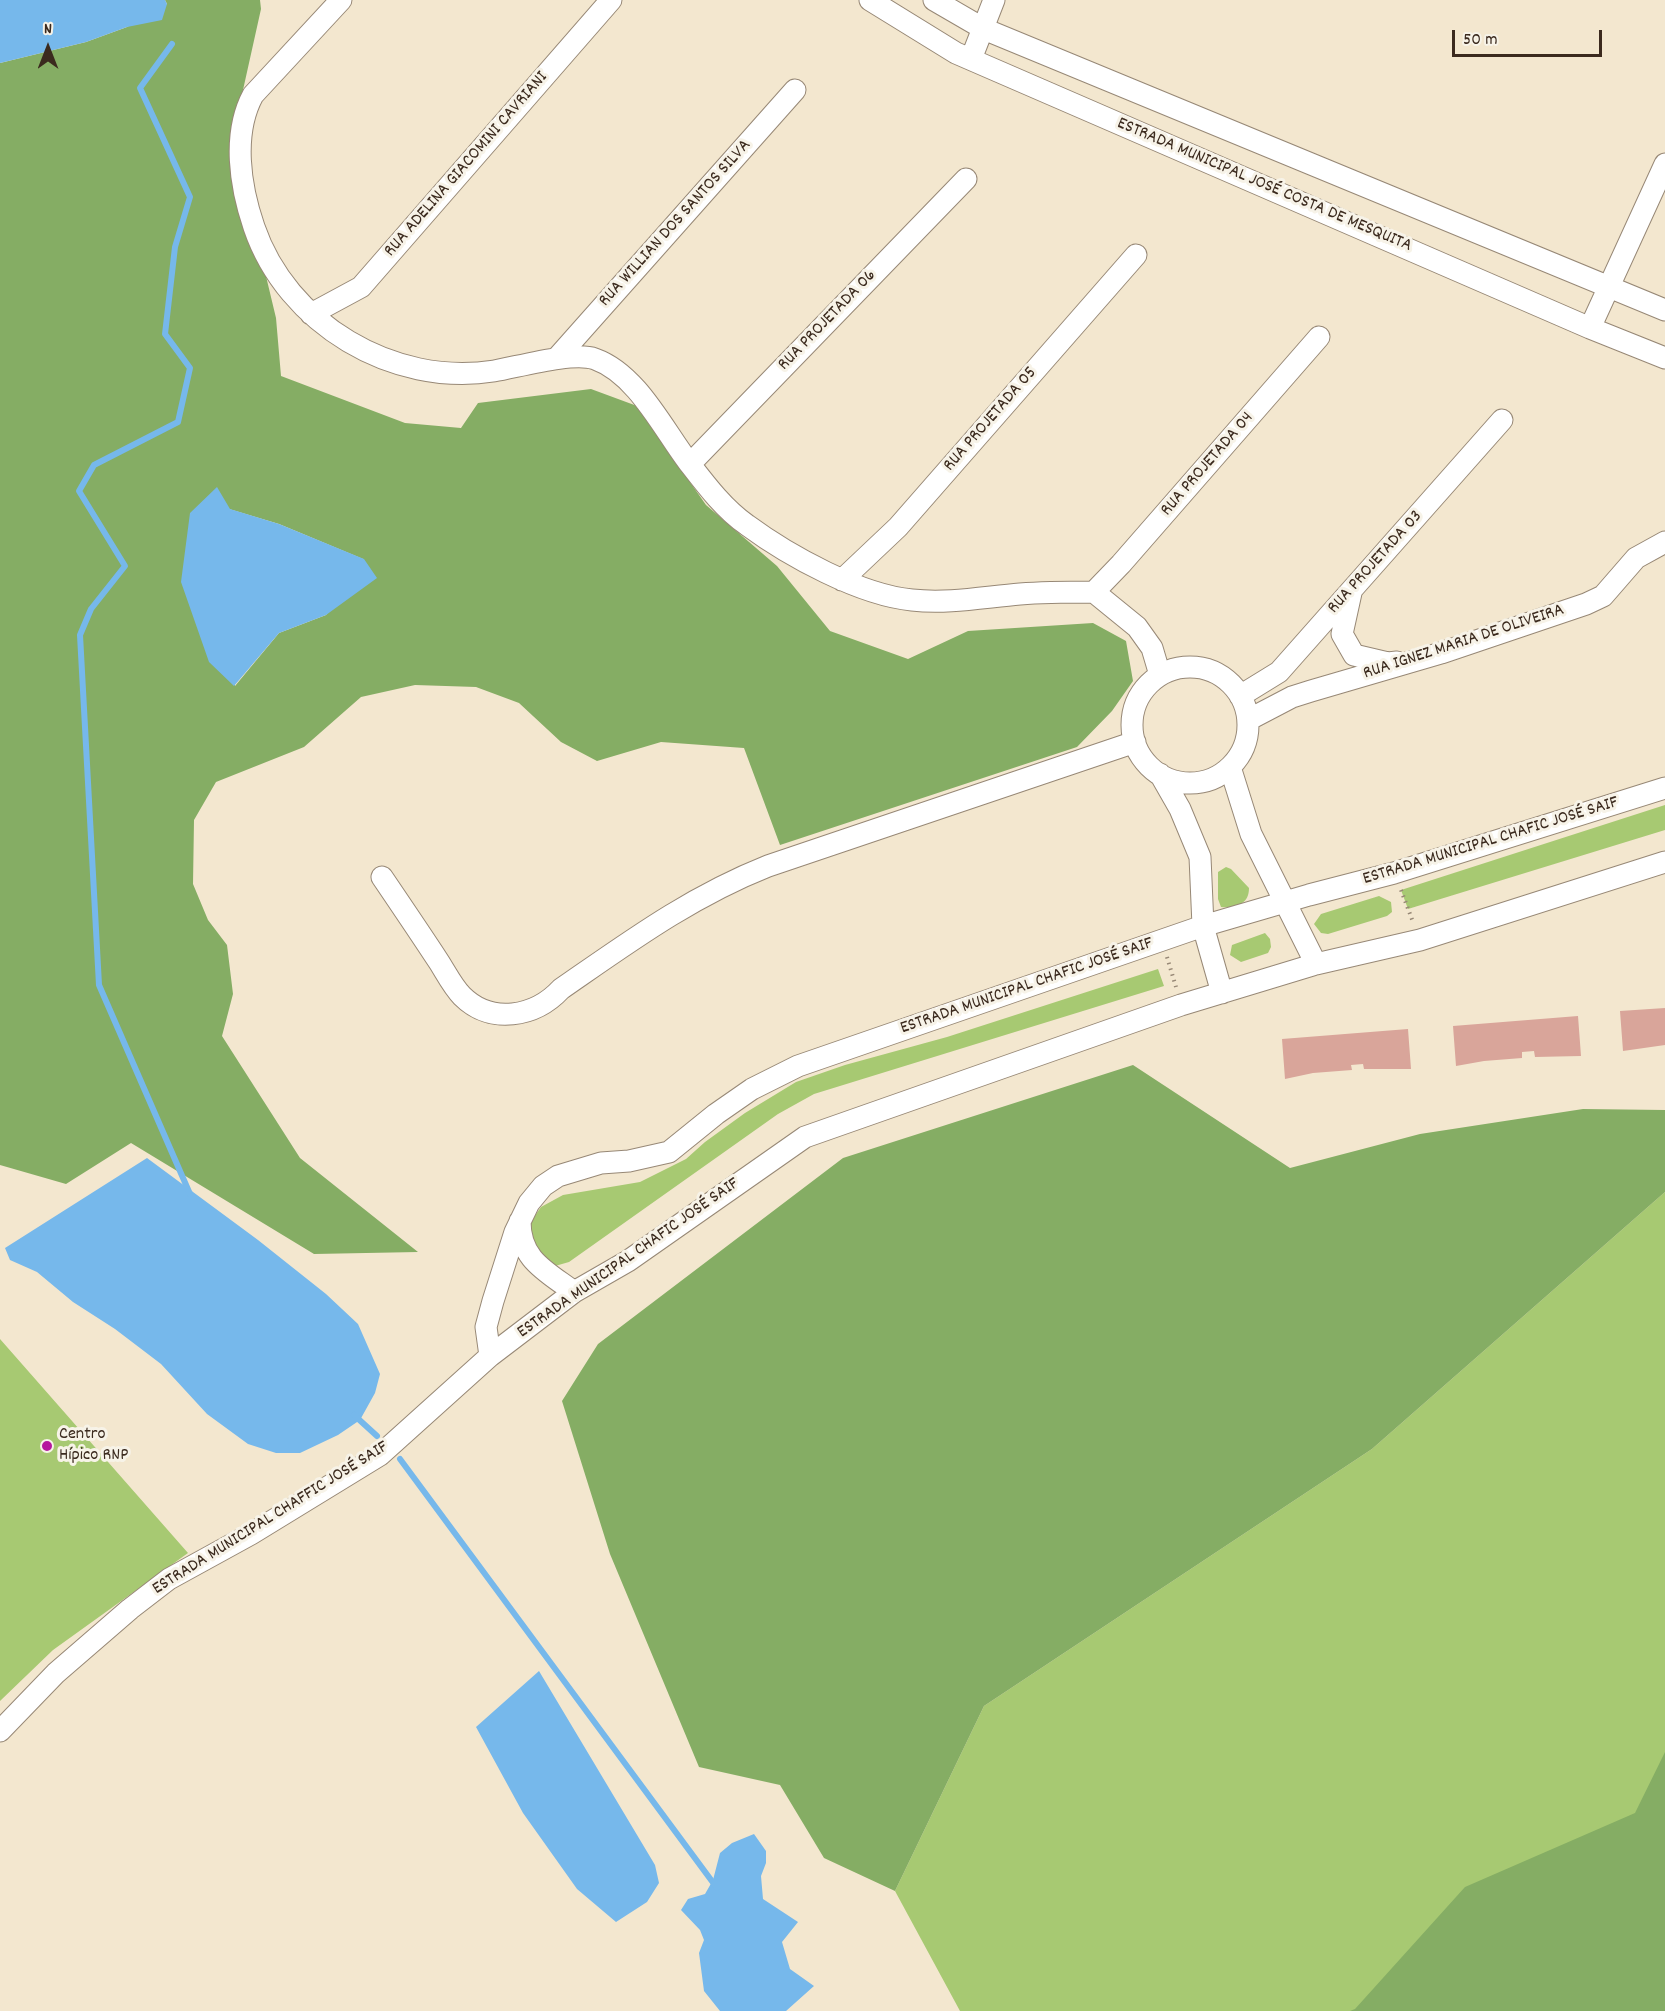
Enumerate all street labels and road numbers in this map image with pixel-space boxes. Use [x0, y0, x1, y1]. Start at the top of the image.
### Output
street label: RUA ADELINA GIACOMINI CAVRIANI [380, 68, 554, 262]
street label: ESTRADA MUNICIPAL JOSÉ COSTA DE MESQUITA [1113, 114, 1415, 258]
street label: RUA WILLIAN DOS SANTOS SILVA [595, 136, 757, 312]
street label: RUA PROJETADA 06 [774, 266, 882, 376]
street label: RUA PROJETADA 05 [940, 363, 1042, 477]
street label: RUA PROJETADA 04 [1157, 409, 1259, 521]
street label: RUA PROJETADA 03 [1324, 507, 1428, 619]
street label: RUA IGNEZ MARIA DE OLIVEIRA [1361, 600, 1567, 686]
street label: ESTRADA MUNICIPAL CHAFIC JOSÉ SAIF [1361, 793, 1621, 891]
street label: ESTRADA MUNICIPAL CHAFIC JOSÉ SAIF [898, 934, 1156, 1040]
street label: ESTRADA MUNICIPAL CHAFIC JOSÉ SAIF [514, 1174, 744, 1344]
street label: ESTRADA MUNICIPAL CHAFFIC JOSÉ SAIF [149, 1437, 393, 1601]

